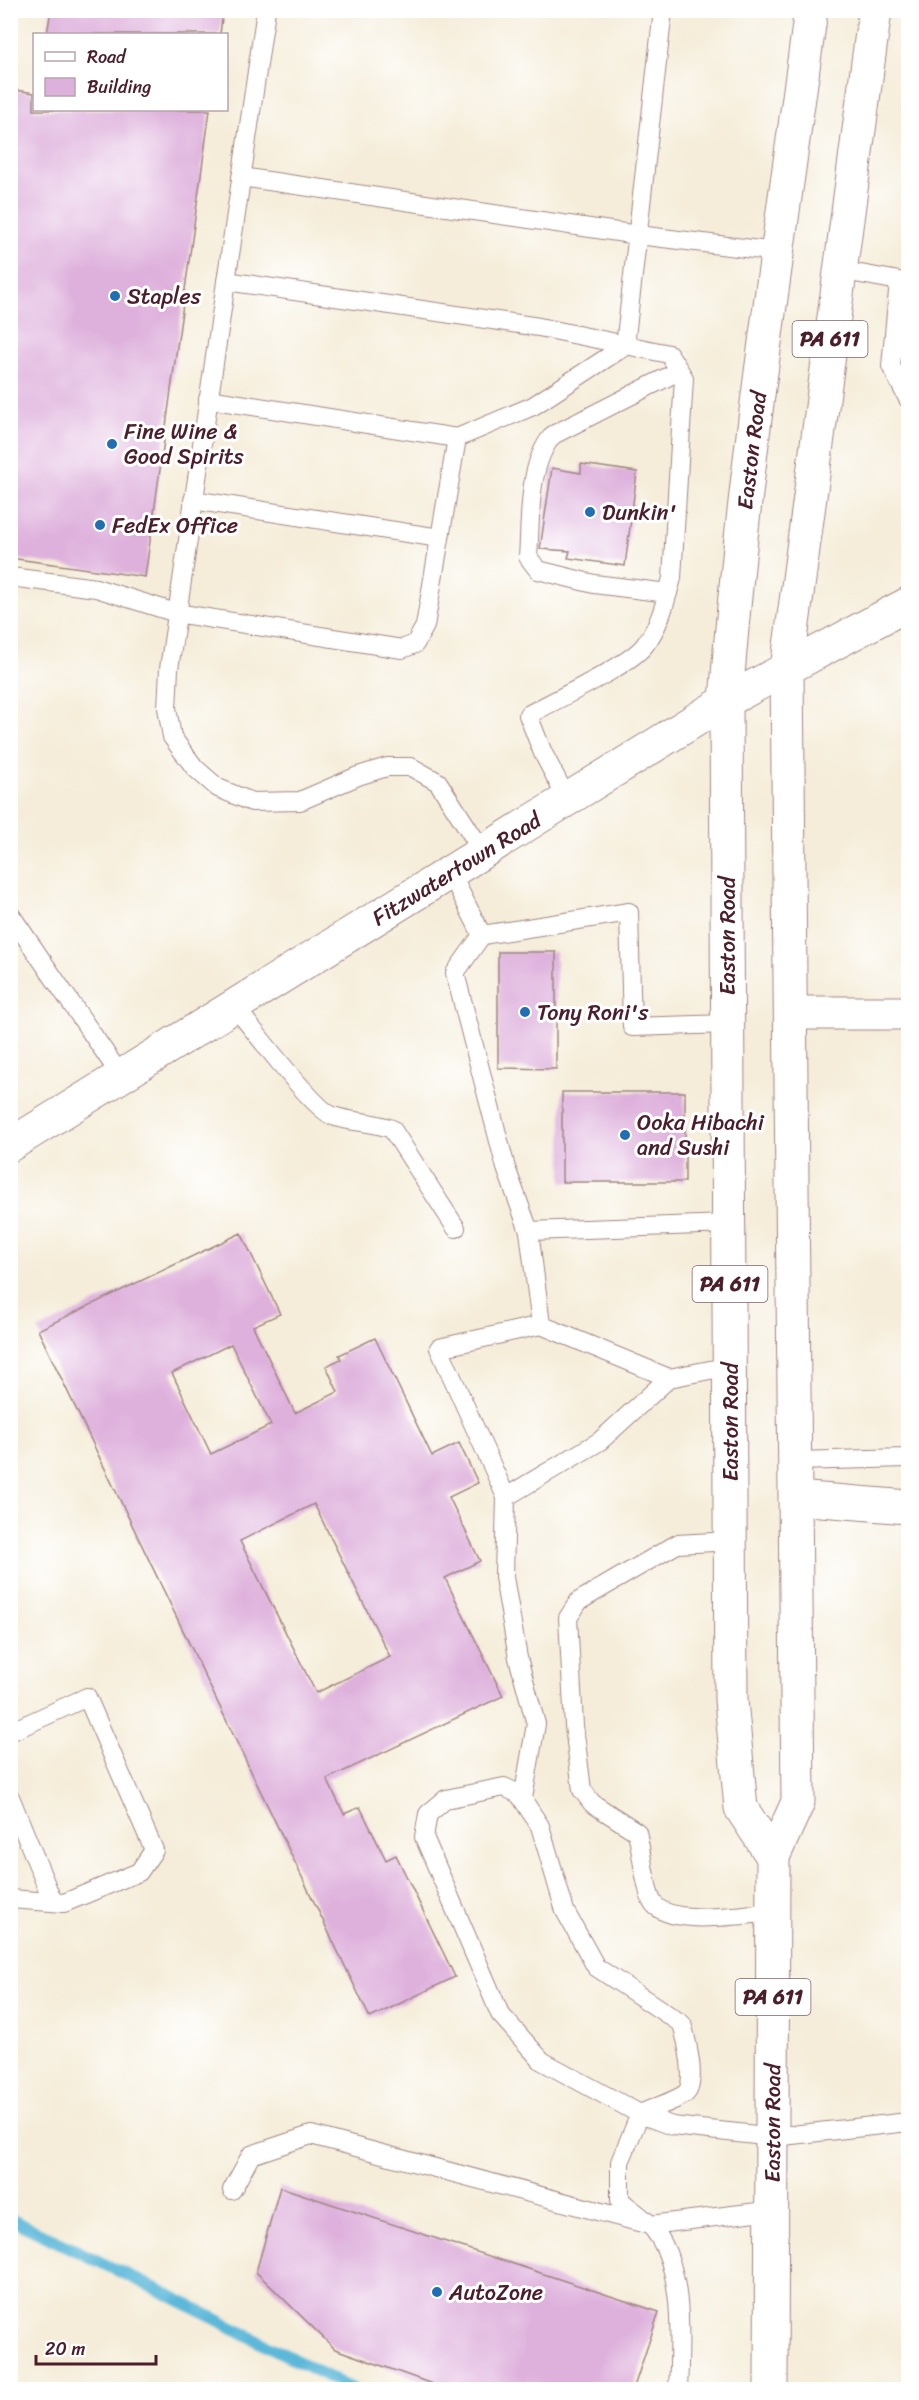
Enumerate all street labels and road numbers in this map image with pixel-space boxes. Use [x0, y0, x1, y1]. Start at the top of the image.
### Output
road number: PA 611 [792, 321, 868, 357]
street label: Easton Road [725, 388, 779, 512]
street label: Fitzwatertown Road [364, 800, 550, 936]
street label: Easton Road [708, 875, 747, 995]
road number: PA 611 [692, 1266, 768, 1302]
street label: Easton Road [711, 1361, 750, 1481]
road number: PA 611 [736, 1979, 810, 2015]
street label: Easton Road [753, 2062, 792, 2182]

